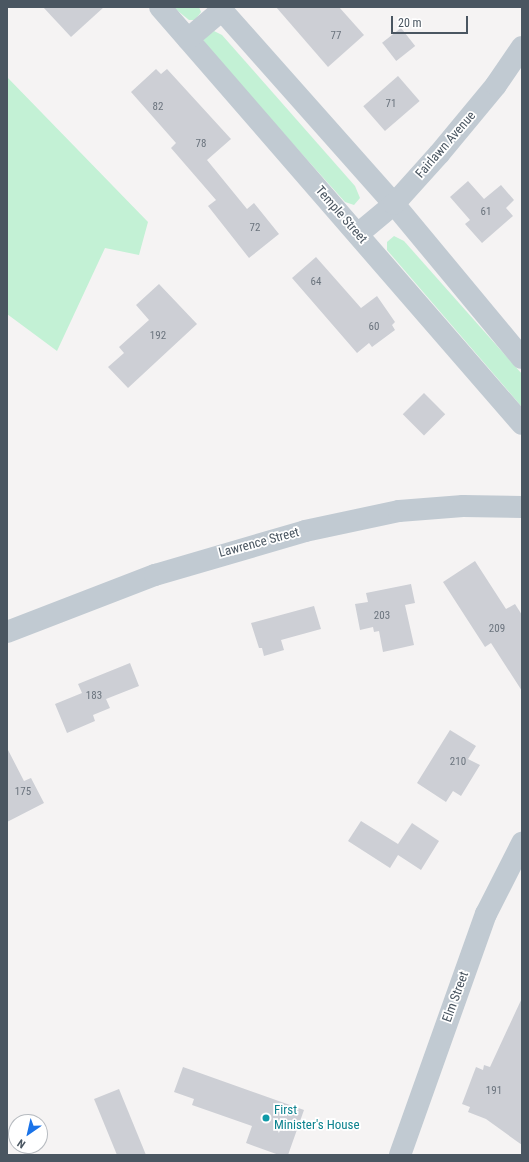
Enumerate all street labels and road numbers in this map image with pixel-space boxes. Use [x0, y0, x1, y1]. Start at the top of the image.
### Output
street label: Fairlawn Avenue [413, 108, 479, 182]
street label: Temple Street [312, 183, 370, 247]
street label: Lawrence Street [217, 525, 301, 561]
street label: Elm Street [440, 970, 472, 1024]

